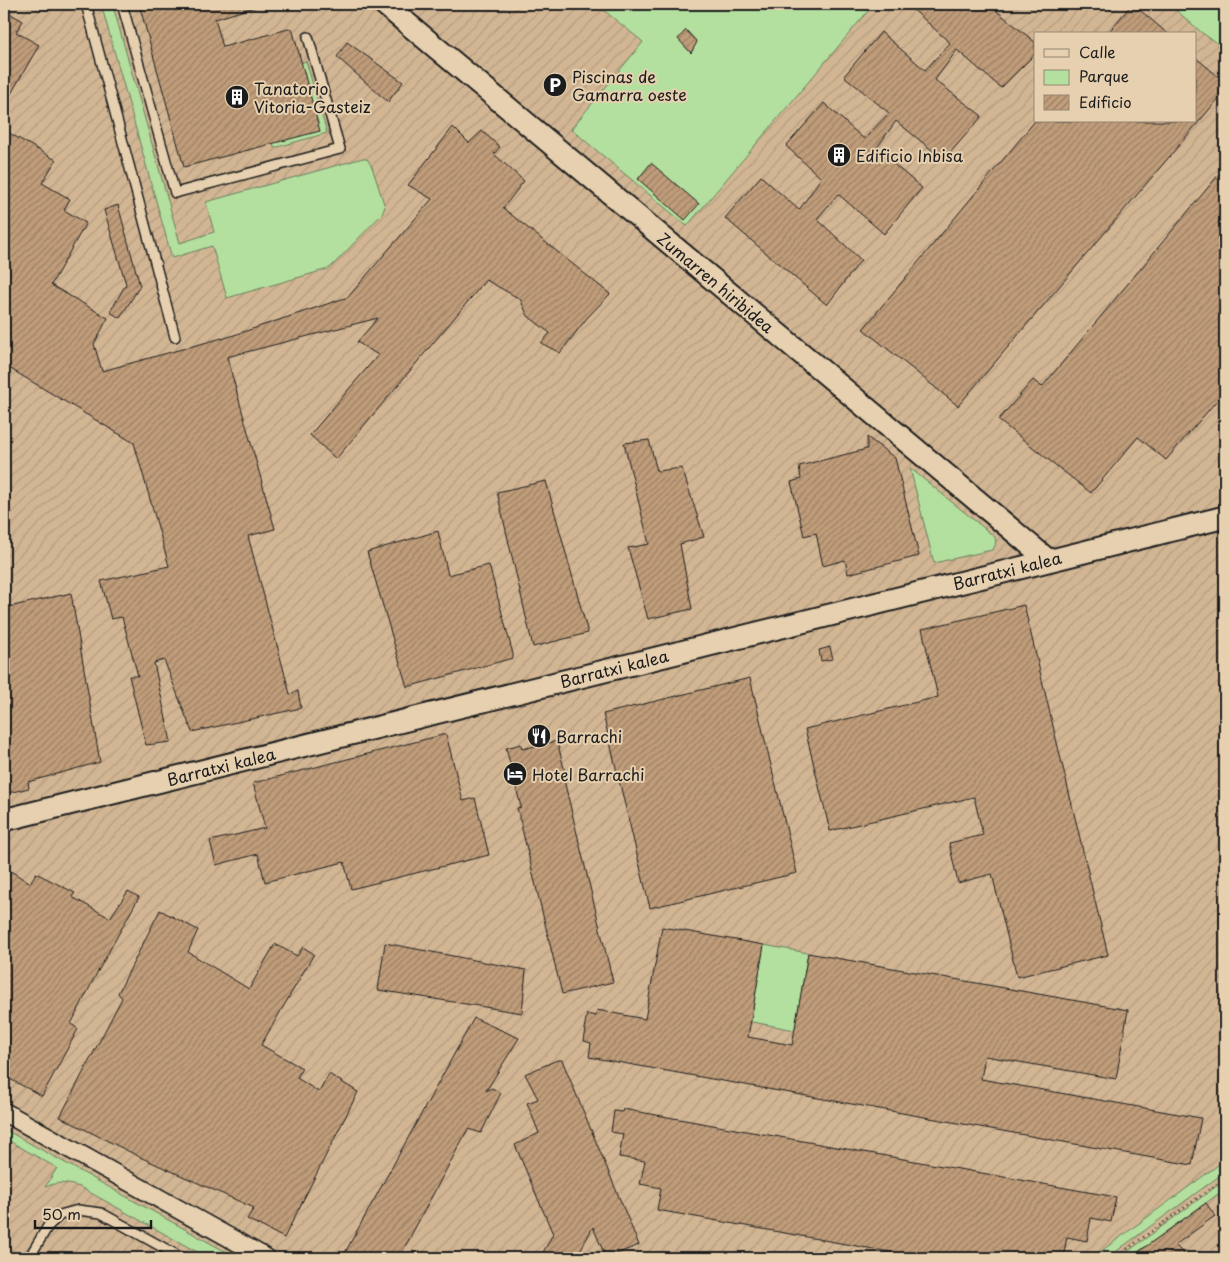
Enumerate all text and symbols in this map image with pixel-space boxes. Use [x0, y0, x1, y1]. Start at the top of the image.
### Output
legend [1034, 32, 1196, 122]
text: Calle [1079, 40, 1116, 63]
place label: Piscinas de Gamarra oeste [572, 64, 687, 106]
text: Parque [1079, 64, 1129, 87]
parking icon: Piscinas de Gamarra oeste [542, 72, 568, 98]
place label: Tanatorio Vitoria-Gasteiz [254, 76, 371, 118]
building icon: Tanatorio Vitoria-Gasteiz [224, 84, 250, 110]
text: Edificio [1079, 90, 1132, 113]
building icon: Edificio Inbisa [826, 142, 852, 168]
place label: Edificio Inbisa [856, 143, 963, 167]
street label: Zumarren hiribidea [652, 226, 780, 338]
street label: Barratxi kalea [950, 545, 1065, 595]
street label: Barratxi kalea [557, 643, 672, 693]
restaurant icon: Barrachi [526, 723, 552, 749]
place label: Barrachi [556, 724, 622, 748]
street label: Barratxi kalea [164, 741, 279, 791]
hotel icon: Hotel Barrachi [502, 761, 528, 787]
place label: Hotel Barrachi [532, 762, 645, 786]
scale bar [35, 1197, 151, 1229]
text: 50 m [42, 1202, 81, 1225]

